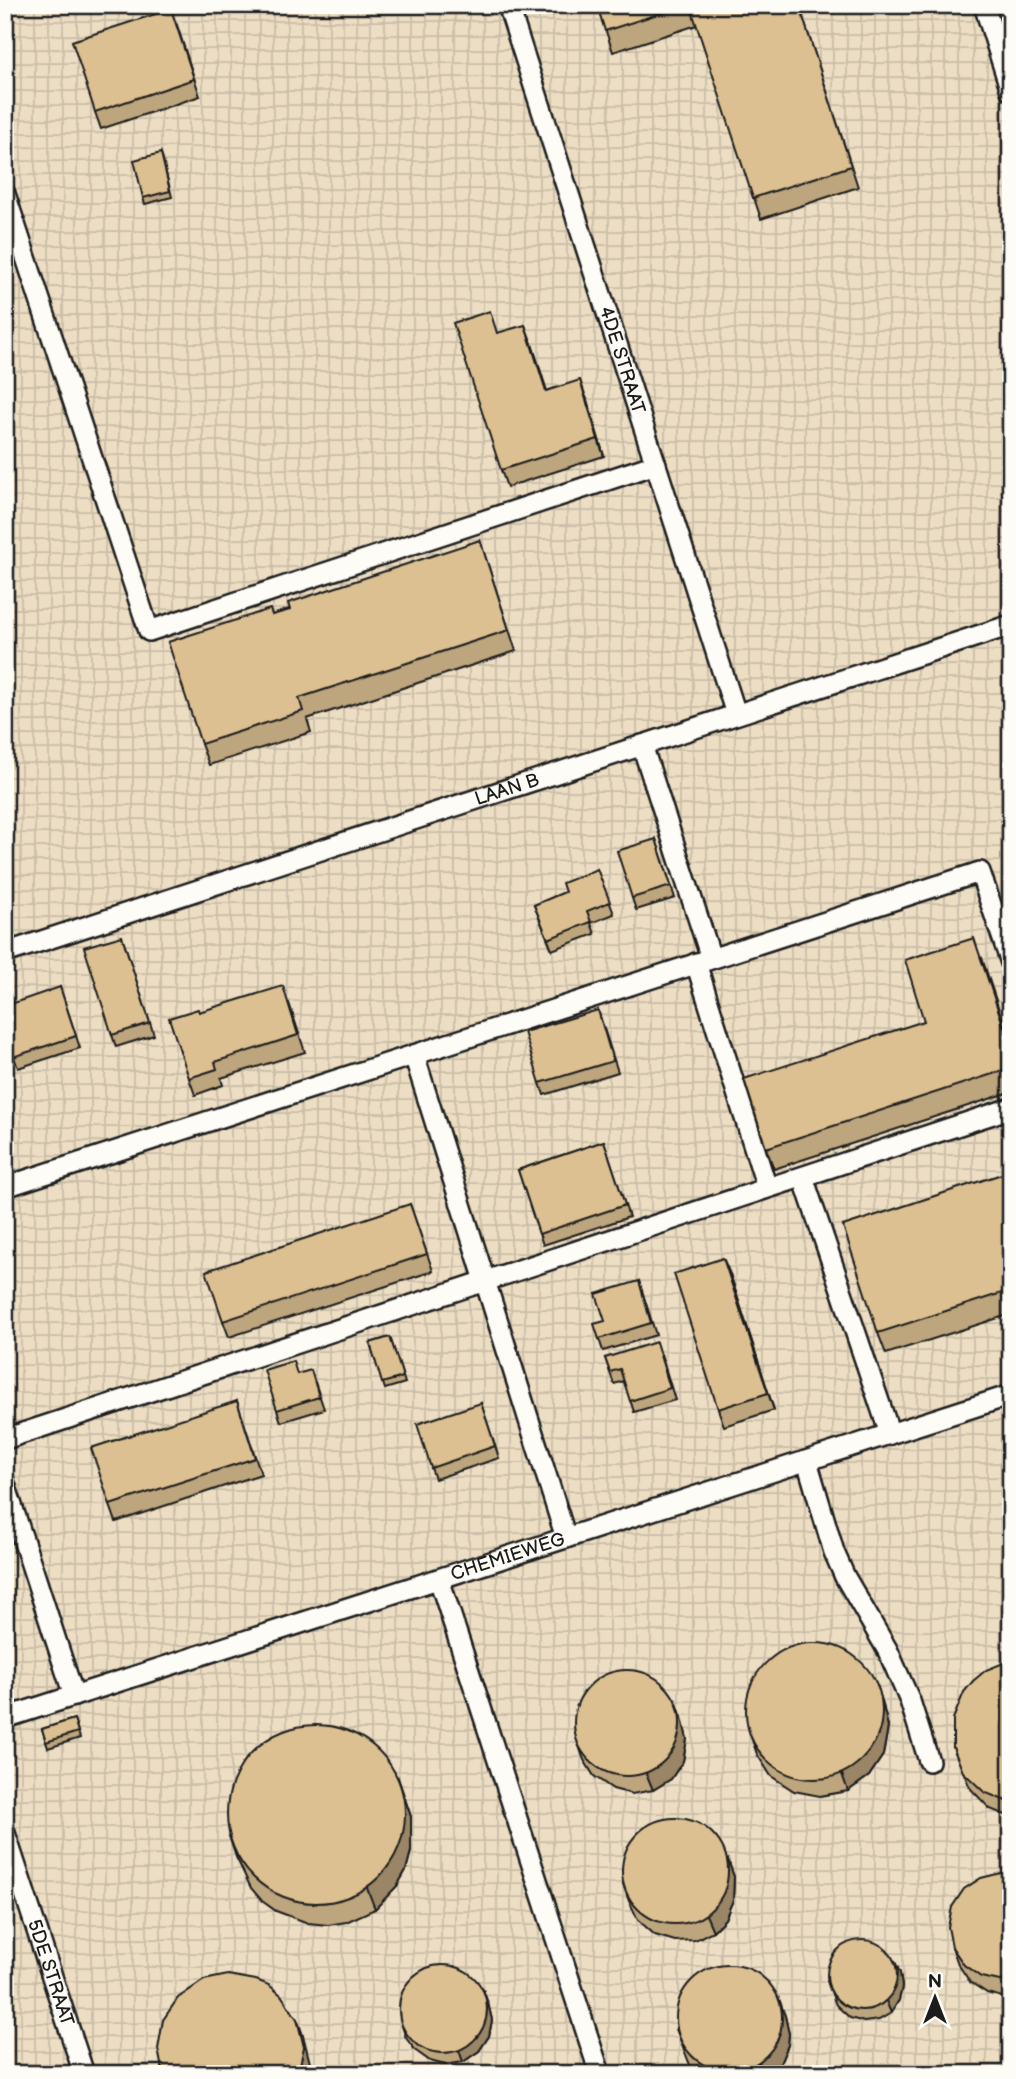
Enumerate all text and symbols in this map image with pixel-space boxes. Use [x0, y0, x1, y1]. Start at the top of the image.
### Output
street label: 4DE STRAAT [594, 303, 650, 417]
street label: LAAN B [472, 768, 542, 811]
street label: CHEMIEWEG [448, 1528, 568, 1586]
street label: 5DE STRAAT [23, 1916, 79, 2029]
north arrow [900, 1964, 970, 2034]
text: N [928, 1971, 942, 1994]

